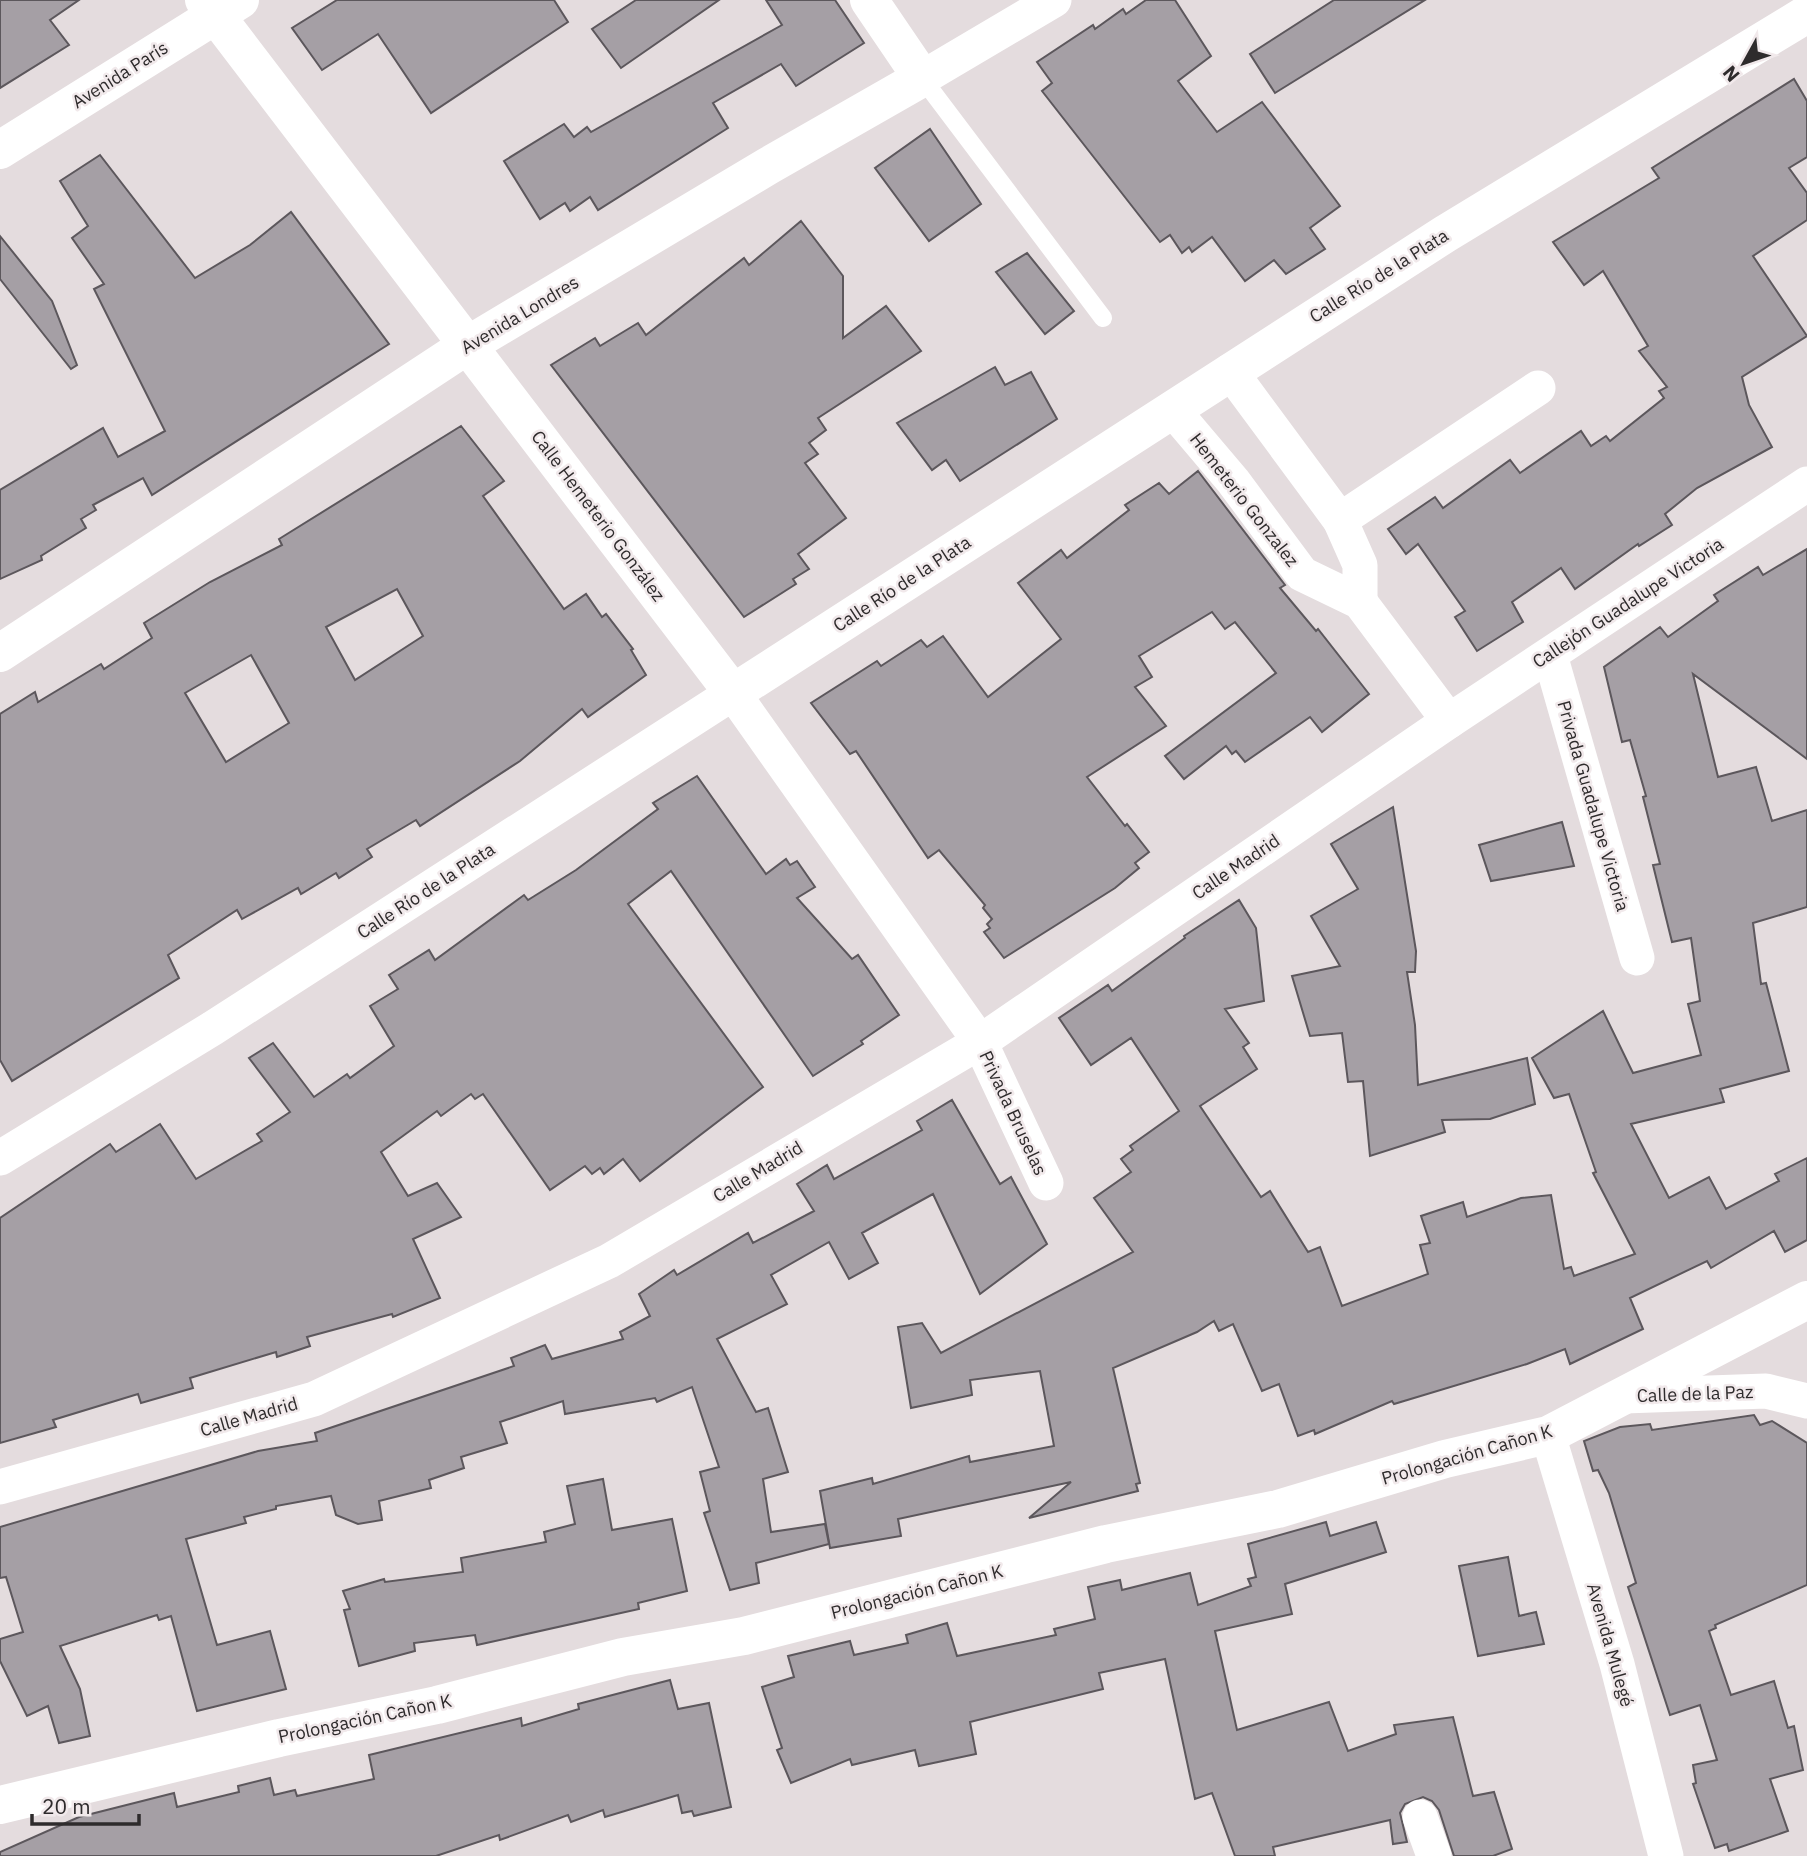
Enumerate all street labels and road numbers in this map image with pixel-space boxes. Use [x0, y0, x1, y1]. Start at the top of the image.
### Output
street label: Avenida París [67, 36, 172, 113]
street label: Calle Río de la Plata [1305, 223, 1453, 328]
street label: Avenida Londres [457, 270, 583, 359]
street label: Calle Hemeterio González [527, 426, 670, 606]
street label: Hemeterio Gonzalez [1185, 428, 1304, 571]
street label: Calle Río de la Plata [829, 530, 975, 637]
street label: Callejón Guadalupe Victoria [1528, 532, 1728, 673]
street label: Privada Guadalupe Victoria [1552, 698, 1635, 914]
street label: Calle Madrid [1187, 829, 1284, 904]
street label: Calle Río de la Plata [353, 837, 499, 944]
street label: Privada Bruselas [975, 1047, 1052, 1179]
street label: Calle Madrid [709, 1136, 807, 1207]
street label: Calle de la Paz [1636, 1380, 1754, 1407]
street label: Calle Madrid [197, 1392, 301, 1441]
street label: Prolongación Cañon K [1379, 1419, 1556, 1490]
street label: Prolongación Cañon K [828, 1559, 1006, 1624]
street label: Avenida Mulegé [1582, 1580, 1639, 1710]
street label: Prolongación Cañon K [276, 1689, 454, 1748]

